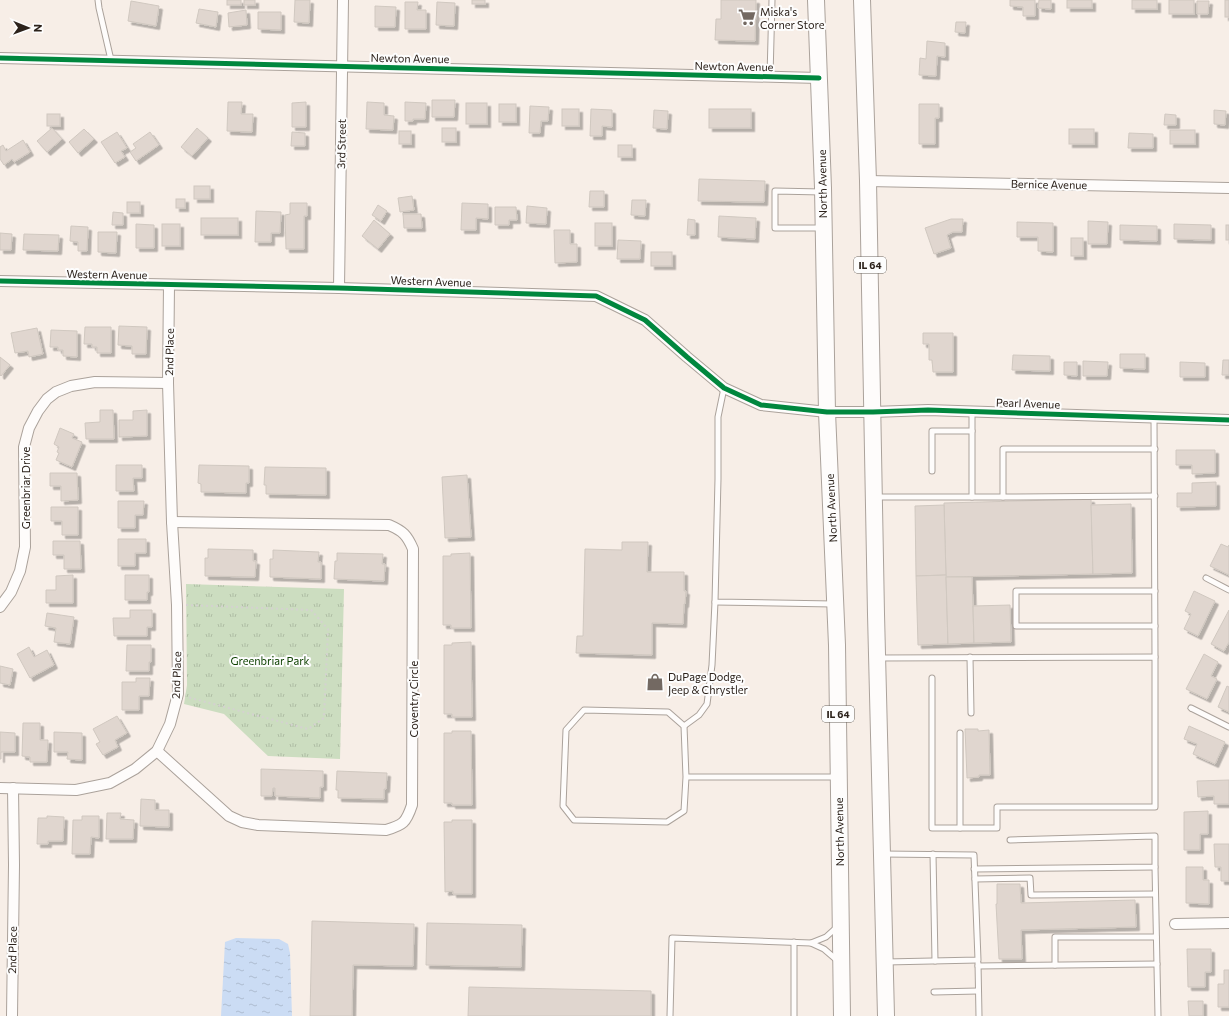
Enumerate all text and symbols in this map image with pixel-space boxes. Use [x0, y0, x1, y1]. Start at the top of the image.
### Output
place label: Miska's Corner Store [760, 5, 825, 31]
supermarket icon: Miska's Corner Store [737, 7, 757, 27]
north arrow [8, 8, 48, 48]
text: N [32, 24, 45, 32]
street label: Newton Avenue [370, 51, 450, 65]
street label: Newton Avenue [694, 59, 774, 73]
street label: 3rd Street [334, 118, 348, 169]
street label: North Avenue [815, 149, 829, 219]
street label: Bernice Avenue [1011, 177, 1088, 191]
road number: IL 64 [854, 257, 886, 273]
street label: Western Avenue [66, 267, 148, 281]
street label: Western Avenue [390, 273, 472, 289]
street label: 2nd Place [162, 328, 176, 376]
street label: Pearl Avenue [996, 395, 1061, 411]
street label: Greenbriar Drive [19, 446, 32, 529]
street label: North Avenue [823, 473, 839, 543]
street label: 2nd Place [169, 651, 183, 699]
park label: Greenbriar Park [230, 654, 310, 667]
street label: Coventry Circle [407, 660, 420, 737]
place label: DuPage Dodge, Jeep & Chrystler [668, 670, 749, 697]
shop icon: DuPage Dodge, Jeep & Chrystler [645, 672, 665, 692]
road number: IL 64 [822, 706, 854, 722]
street label: North Avenue [832, 797, 846, 867]
street label: 2nd Place [5, 926, 19, 974]

